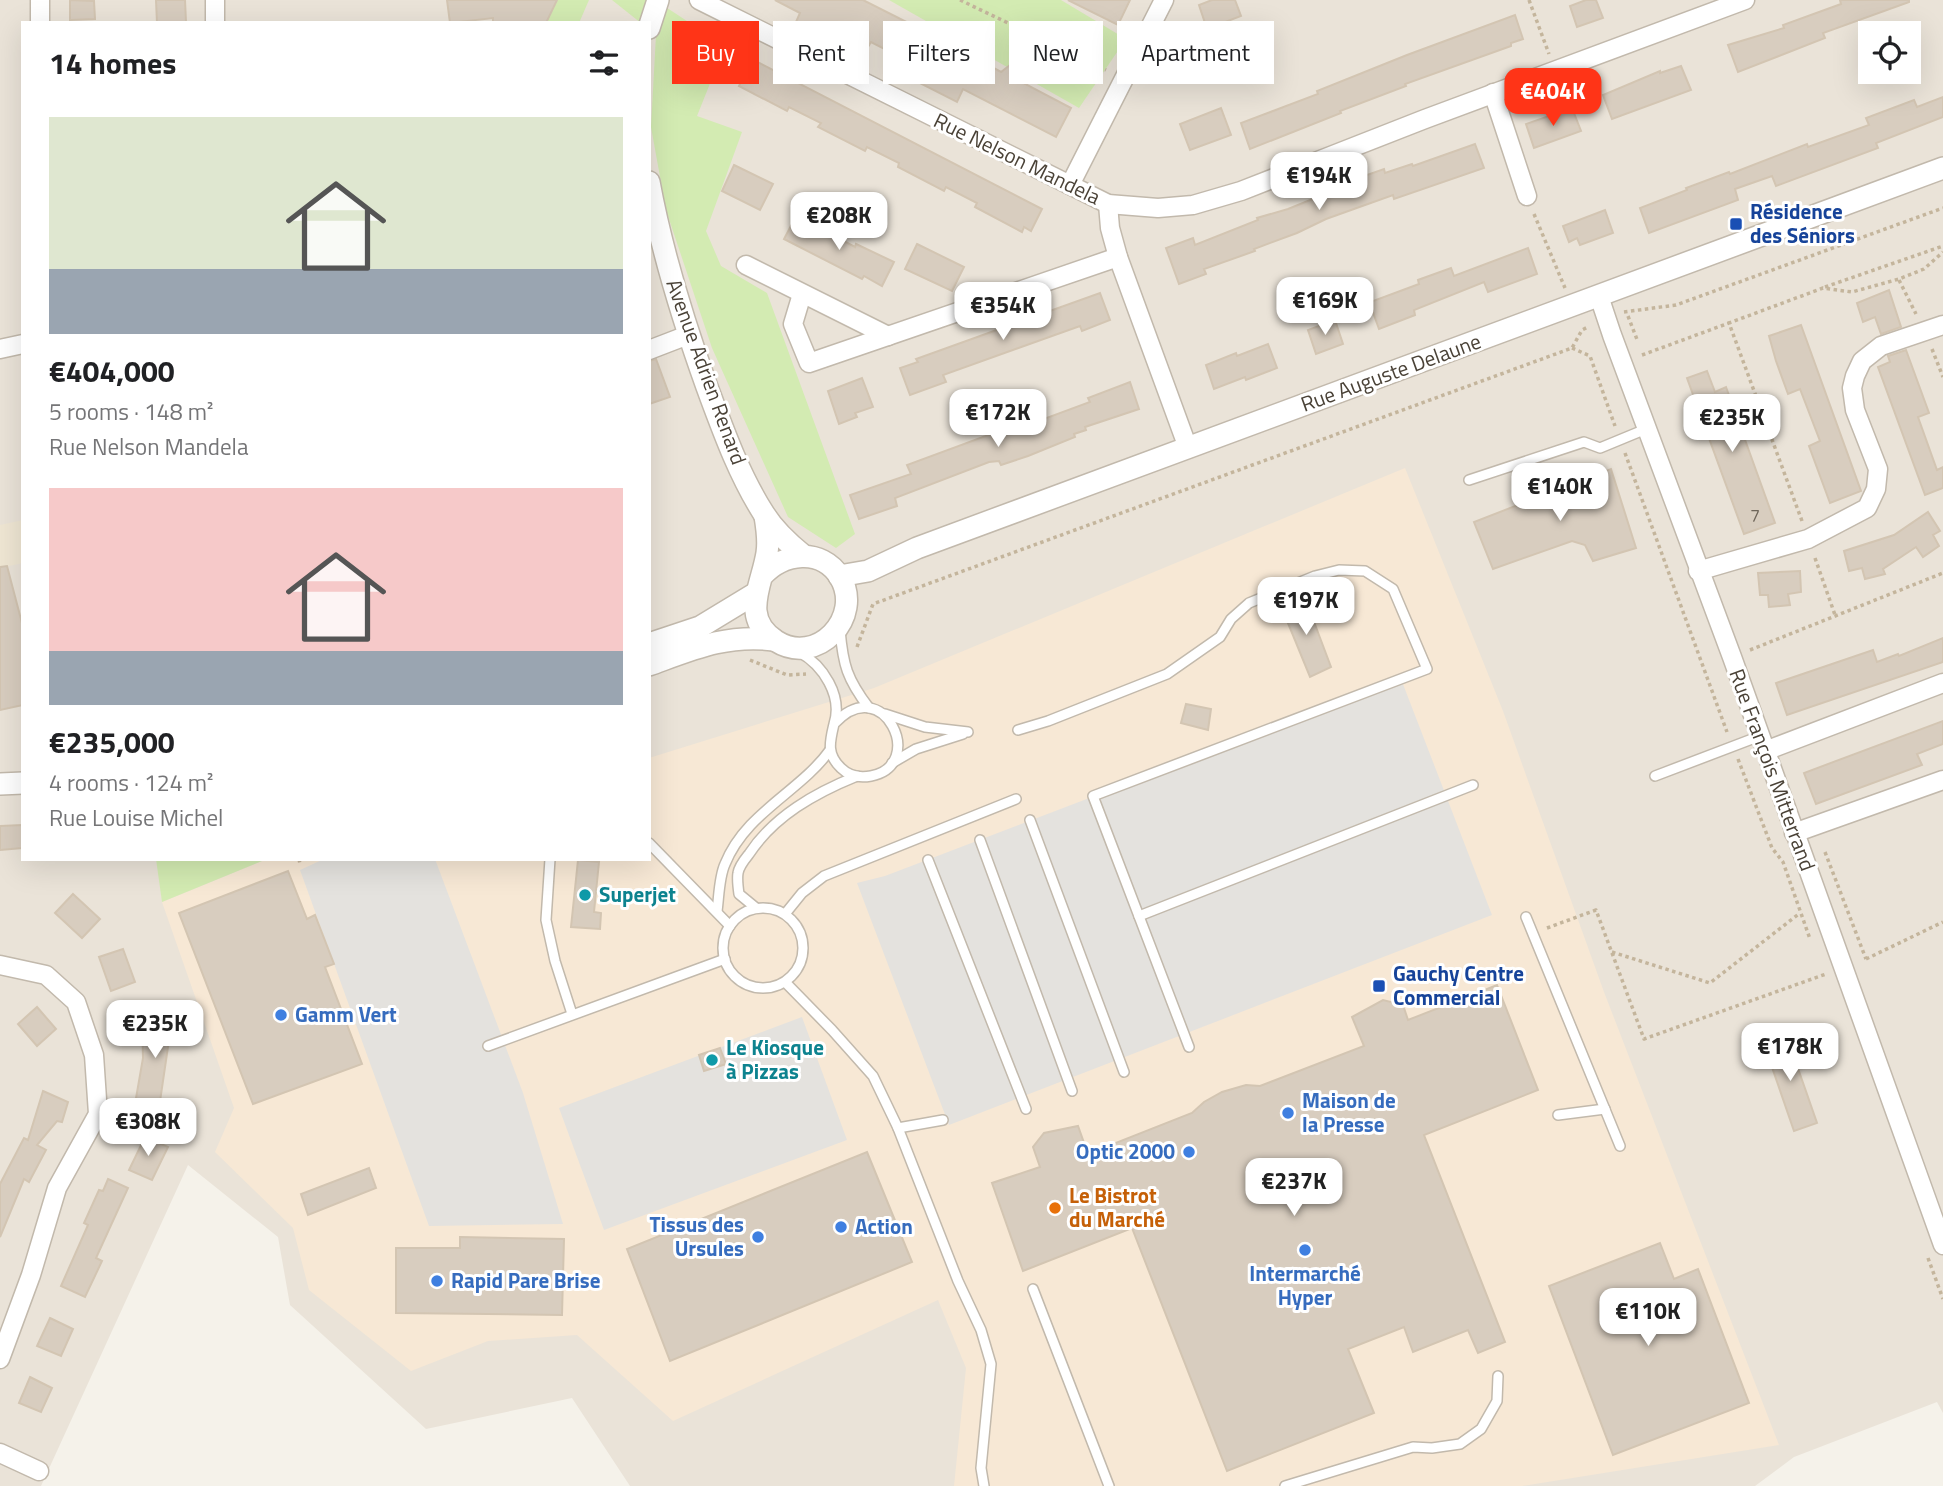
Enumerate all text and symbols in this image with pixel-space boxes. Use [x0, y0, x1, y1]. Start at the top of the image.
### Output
chip: Buy [672, 21, 759, 84]
chip: Rent [773, 21, 869, 84]
chip: Filters [883, 21, 995, 84]
chip: New [1009, 21, 1103, 84]
chip: Apartment [1117, 21, 1274, 84]
map controls [1858, 21, 1921, 84]
button: locate [1858, 21, 1921, 84]
text: 14 homes [49, 40, 176, 86]
icon: filters [585, 44, 623, 82]
pin: €404K [1504, 68, 1602, 128]
text: €404K [1520, 73, 1586, 108]
street label: Rue Nelson Mandela [929, 104, 1107, 213]
pin: €194K [1270, 152, 1368, 212]
text: €194K [1286, 157, 1352, 192]
icon: home [273, 163, 399, 289]
pin: €208K [790, 192, 888, 252]
place label: Résidence des Séniors [1750, 195, 1855, 251]
text: €208K [806, 197, 872, 232]
marker: Résidence des Séniors [1728, 216, 1744, 232]
street label: Avenue Adrien Renard [658, 274, 755, 469]
pin: €169K [1276, 278, 1374, 337]
pin: €354K [954, 282, 1052, 342]
text: €169K [1292, 282, 1358, 317]
text: €354K [970, 287, 1036, 322]
street label: Rue Auguste Delaune [1296, 325, 1485, 420]
text: €404,000 [49, 348, 175, 394]
pin: €172K [949, 390, 1047, 449]
text: 5 rooms · 148 m² [49, 394, 213, 429]
text: €172K [965, 394, 1031, 429]
pin: €235K [1683, 394, 1781, 454]
text: €235K [1699, 399, 1765, 434]
text: Rue Nelson Mandela [49, 429, 248, 464]
pin: €140K [1511, 463, 1609, 523]
text: €140K [1527, 468, 1593, 503]
house number: 7 [1750, 502, 1760, 529]
icon: home [273, 534, 399, 660]
pin: €197K [1257, 578, 1355, 637]
text: €197K [1273, 582, 1339, 617]
street label: Rue François Mitterrand [1721, 664, 1824, 875]
text: €235,000 [49, 719, 175, 765]
text: 4 rooms · 124 m² [49, 765, 213, 800]
text: Rue Louise Michel [49, 800, 223, 835]
place label: Superjet [599, 878, 676, 910]
marker: Superjet [577, 887, 593, 903]
place label: Gauchy Centre Commercial [1393, 957, 1524, 1013]
marker: Gauchy Centre Commercial [1371, 978, 1387, 994]
place label: Gamm Vert [295, 998, 397, 1030]
pin: €235K [106, 1000, 204, 1060]
text: €235K [122, 1005, 188, 1040]
marker: Gamm Vert [273, 1007, 289, 1023]
pin: €178K [1741, 1024, 1839, 1083]
text: €178K [1757, 1028, 1823, 1063]
place label: Le Kiosque à Pizzas [726, 1031, 824, 1087]
marker: Le Kiosque à Pizzas [704, 1052, 720, 1068]
place label: Maison de la Presse [1302, 1084, 1396, 1140]
pin: €308K [99, 1098, 197, 1158]
text: €308K [115, 1103, 181, 1138]
marker: Maison de la Presse [1280, 1105, 1296, 1121]
place label: Optic 2000 [1076, 1135, 1175, 1167]
marker: Optic 2000 [1181, 1144, 1197, 1160]
pin: €237K [1245, 1158, 1343, 1218]
text: €237K [1261, 1163, 1327, 1198]
place label: Le Bistrot du Marché [1069, 1179, 1165, 1235]
marker: Le Bistrot du Marché [1047, 1200, 1063, 1216]
place label: Tissus des Ursules [649, 1208, 744, 1264]
place label: Action [855, 1210, 913, 1242]
marker: Action [833, 1219, 849, 1235]
marker: Tissus des Ursules [750, 1229, 766, 1245]
marker: Intermarché Hyper [1297, 1242, 1313, 1258]
place label: Intermarché Hyper [1249, 1257, 1361, 1313]
place label: Rapid Pare Brise [451, 1264, 600, 1296]
marker: Rapid Pare Brise [429, 1273, 445, 1289]
pin: €110K [1599, 1288, 1697, 1348]
text: €110K [1615, 1293, 1681, 1328]

